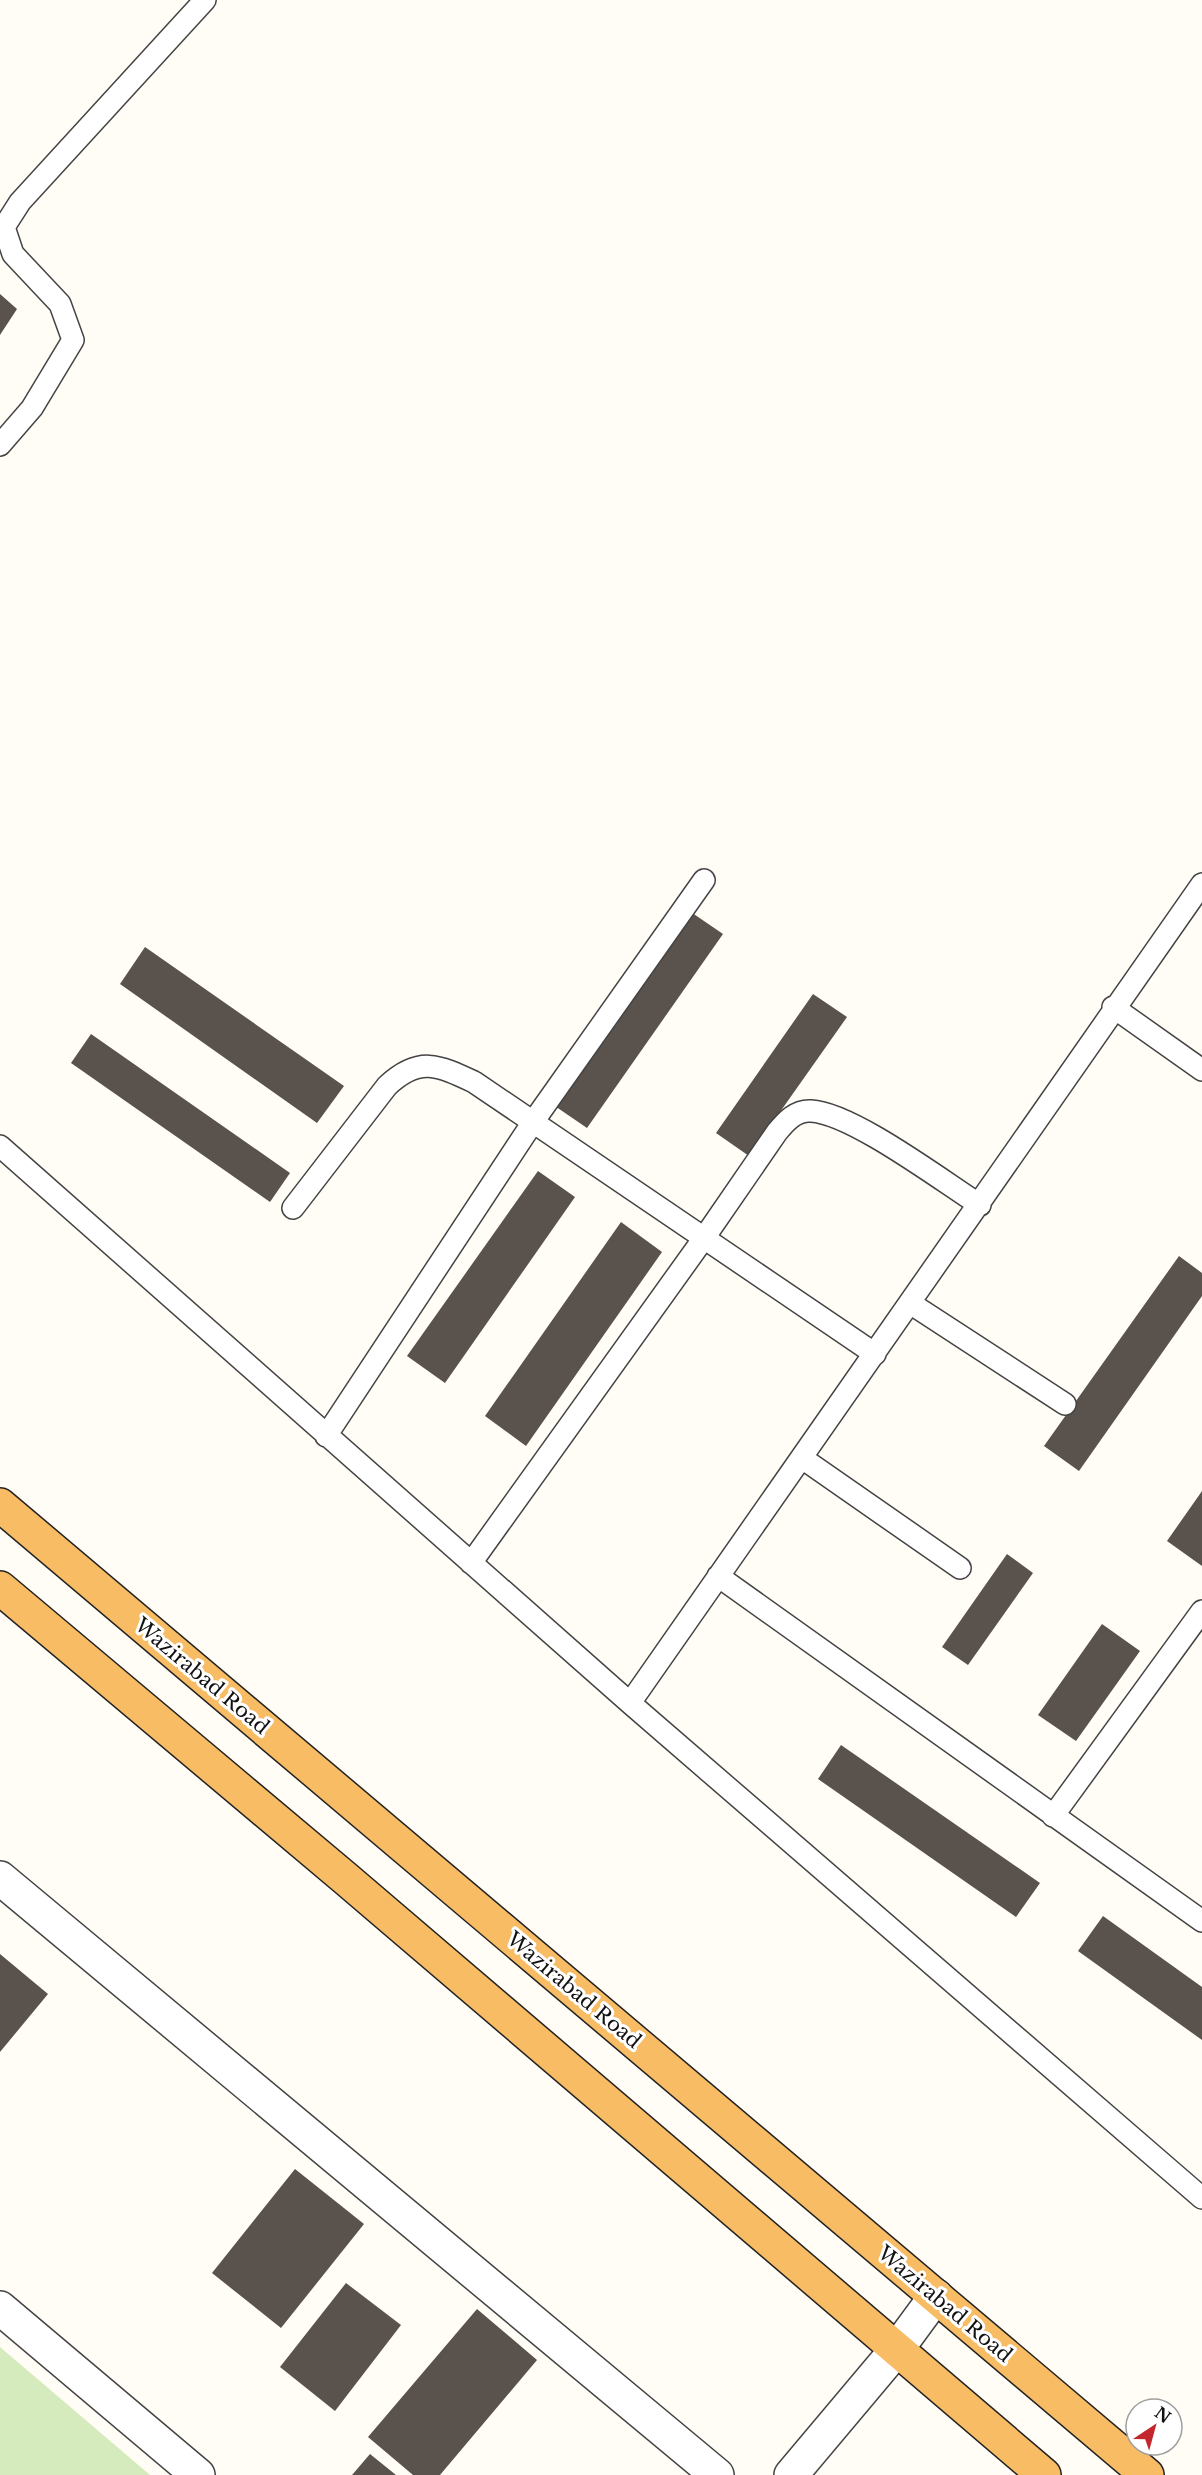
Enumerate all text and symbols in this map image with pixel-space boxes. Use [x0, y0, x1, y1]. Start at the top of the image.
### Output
street label: Wazirabad Road [129, 1612, 274, 1739]
street label: Wazirabad Road [501, 1926, 646, 2053]
street label: Wazirabad Road [872, 2240, 1017, 2367]
north arrow [1124, 2397, 1184, 2457]
text: N [1151, 2402, 1175, 2427]

